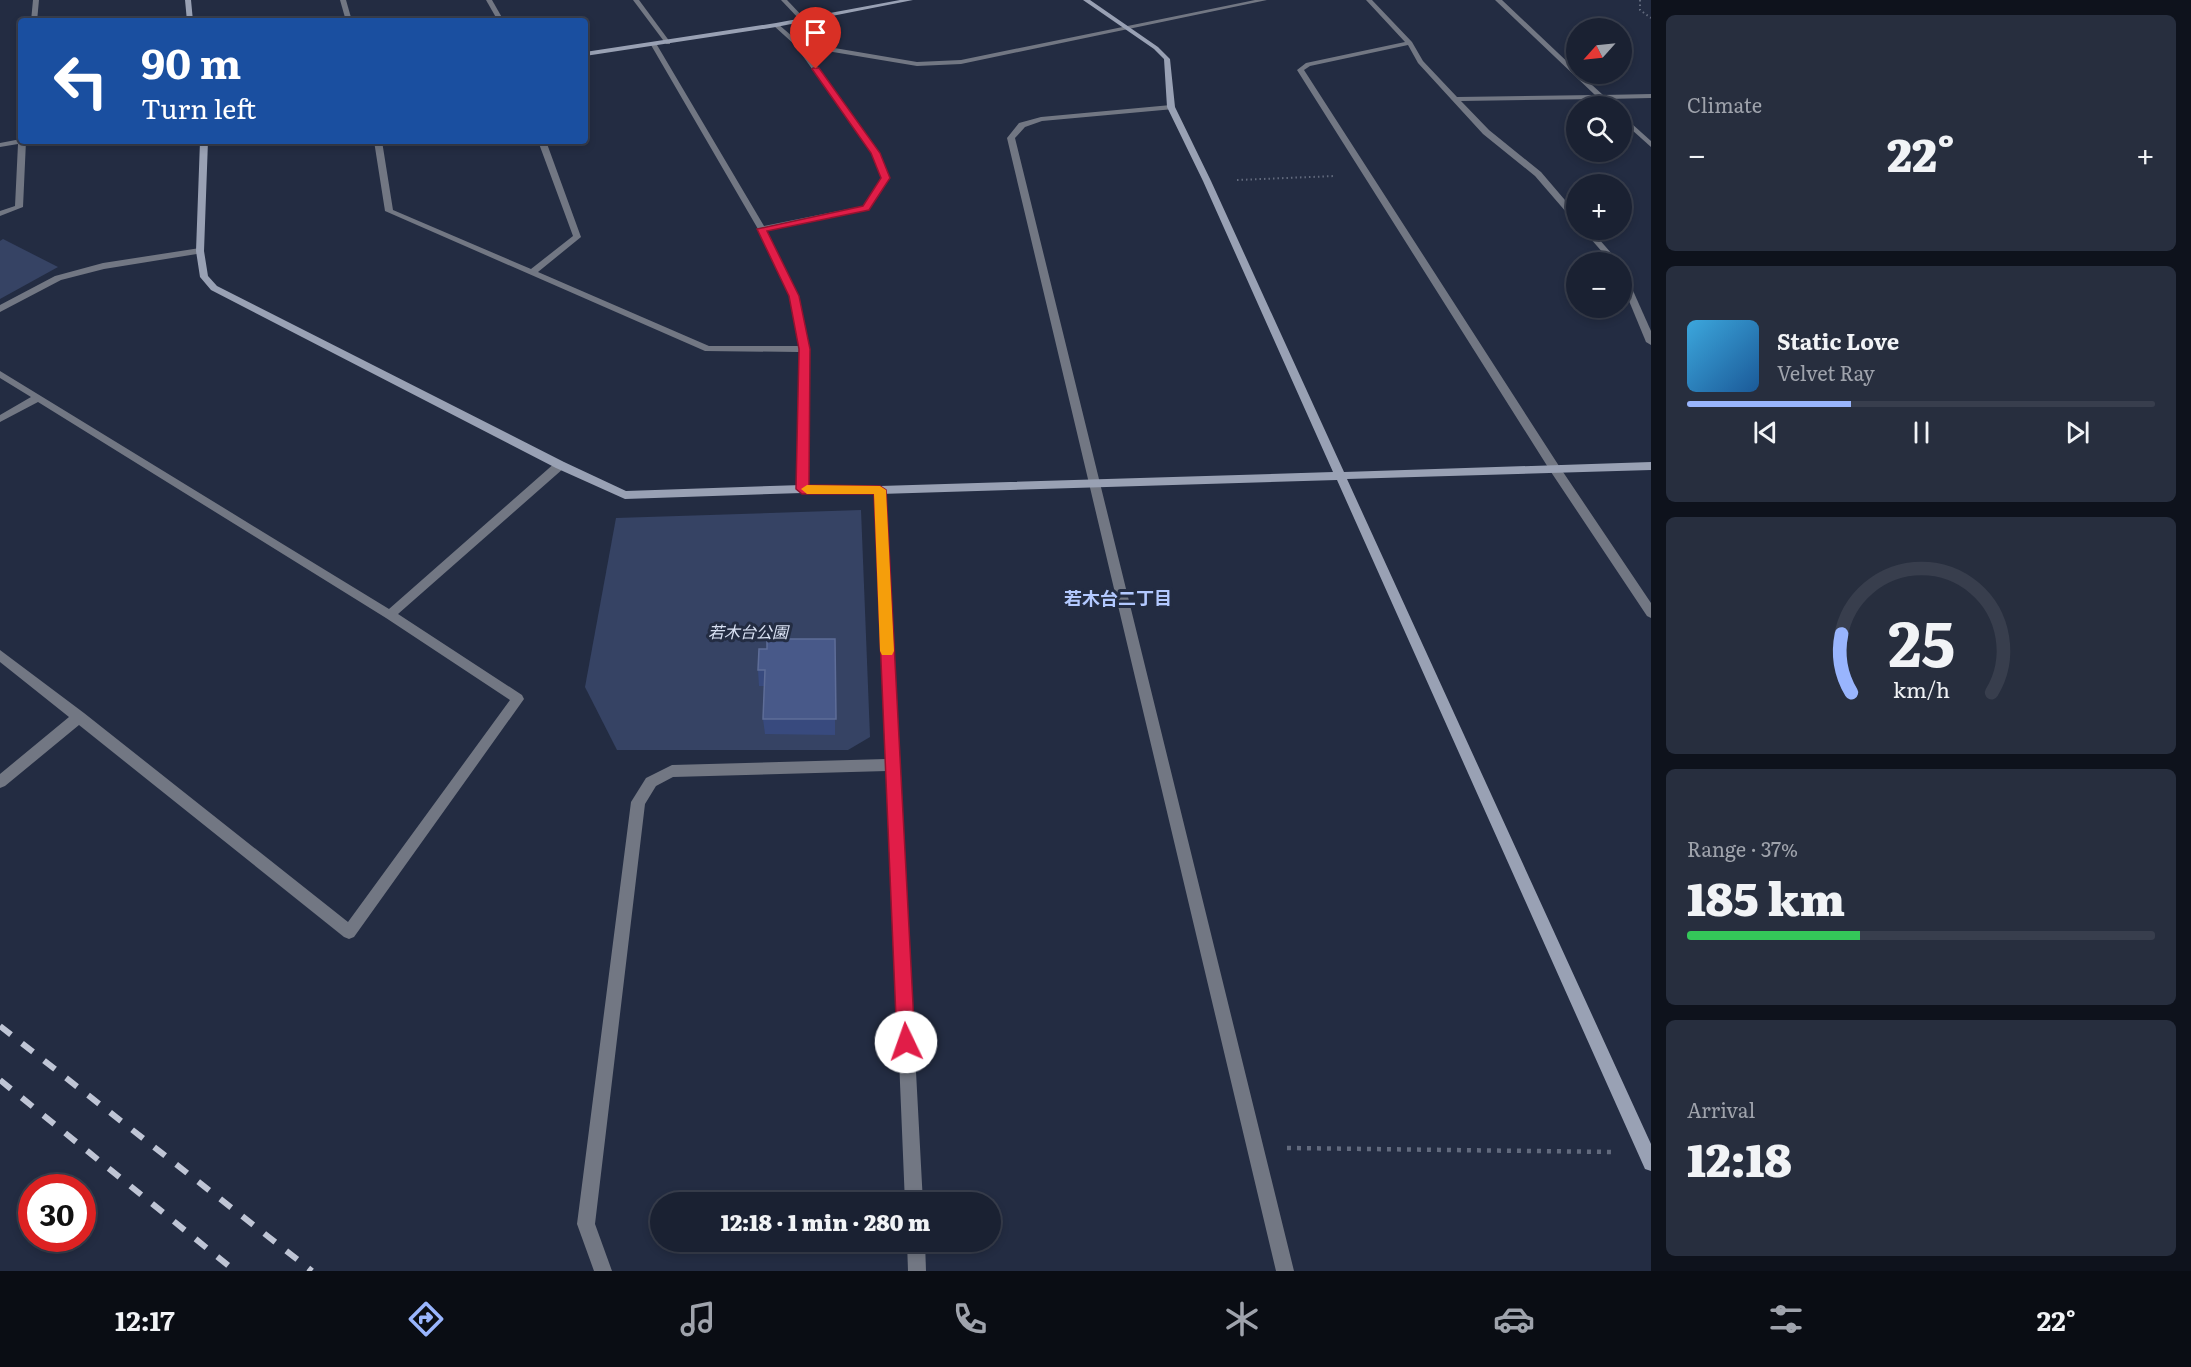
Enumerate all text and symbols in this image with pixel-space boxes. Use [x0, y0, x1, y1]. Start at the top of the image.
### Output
pin [790, 7, 841, 69]
icon: arrive [799, 16, 832, 49]
north arrow [1566, 18, 1632, 84]
map controls [1566, 18, 1632, 318]
text: 90 m [141, 30, 241, 92]
icon: left [42, 42, 120, 120]
text: Turn left [141, 87, 256, 127]
text: Climate [1687, 89, 1762, 119]
button: search [1566, 96, 1632, 162]
text: 22° [1887, 119, 1955, 186]
text: − [1687, 128, 1706, 177]
text: + [2136, 128, 2155, 177]
button: + [1566, 174, 1632, 240]
button: − [1566, 252, 1632, 318]
text: Static Love [1777, 324, 1899, 357]
text: Velvet Ray [1777, 357, 1875, 387]
icon: previous [1749, 416, 1782, 449]
icon: pause [1905, 416, 1938, 449]
icon: next [2061, 416, 2094, 449]
district label: 若木台二丁目 [1064, 584, 1172, 611]
text: 25 [1887, 594, 1955, 686]
park label: 若木台公園 [708, 619, 790, 643]
text: km/h [1892, 673, 1950, 705]
text: Range · 37% [1687, 833, 1798, 863]
text: 185 km [1687, 863, 1845, 930]
position arrow [874, 1010, 938, 1074]
text: Arrival [1687, 1094, 1755, 1124]
text: 12:18 [1687, 1124, 1792, 1191]
speed limit sign: 30 [18, 1174, 96, 1252]
text: 12:18 · 1 min · 280 m [721, 1205, 930, 1238]
icon: directions [405, 1298, 447, 1340]
icon: music [677, 1298, 719, 1340]
icon: phone [949, 1298, 991, 1340]
icon: climate [1221, 1298, 1263, 1340]
icon: car [1493, 1298, 1535, 1340]
icon: filters [1765, 1298, 1807, 1340]
text: 12:17 [115, 1299, 175, 1339]
text: 22° [2037, 1299, 2076, 1339]

